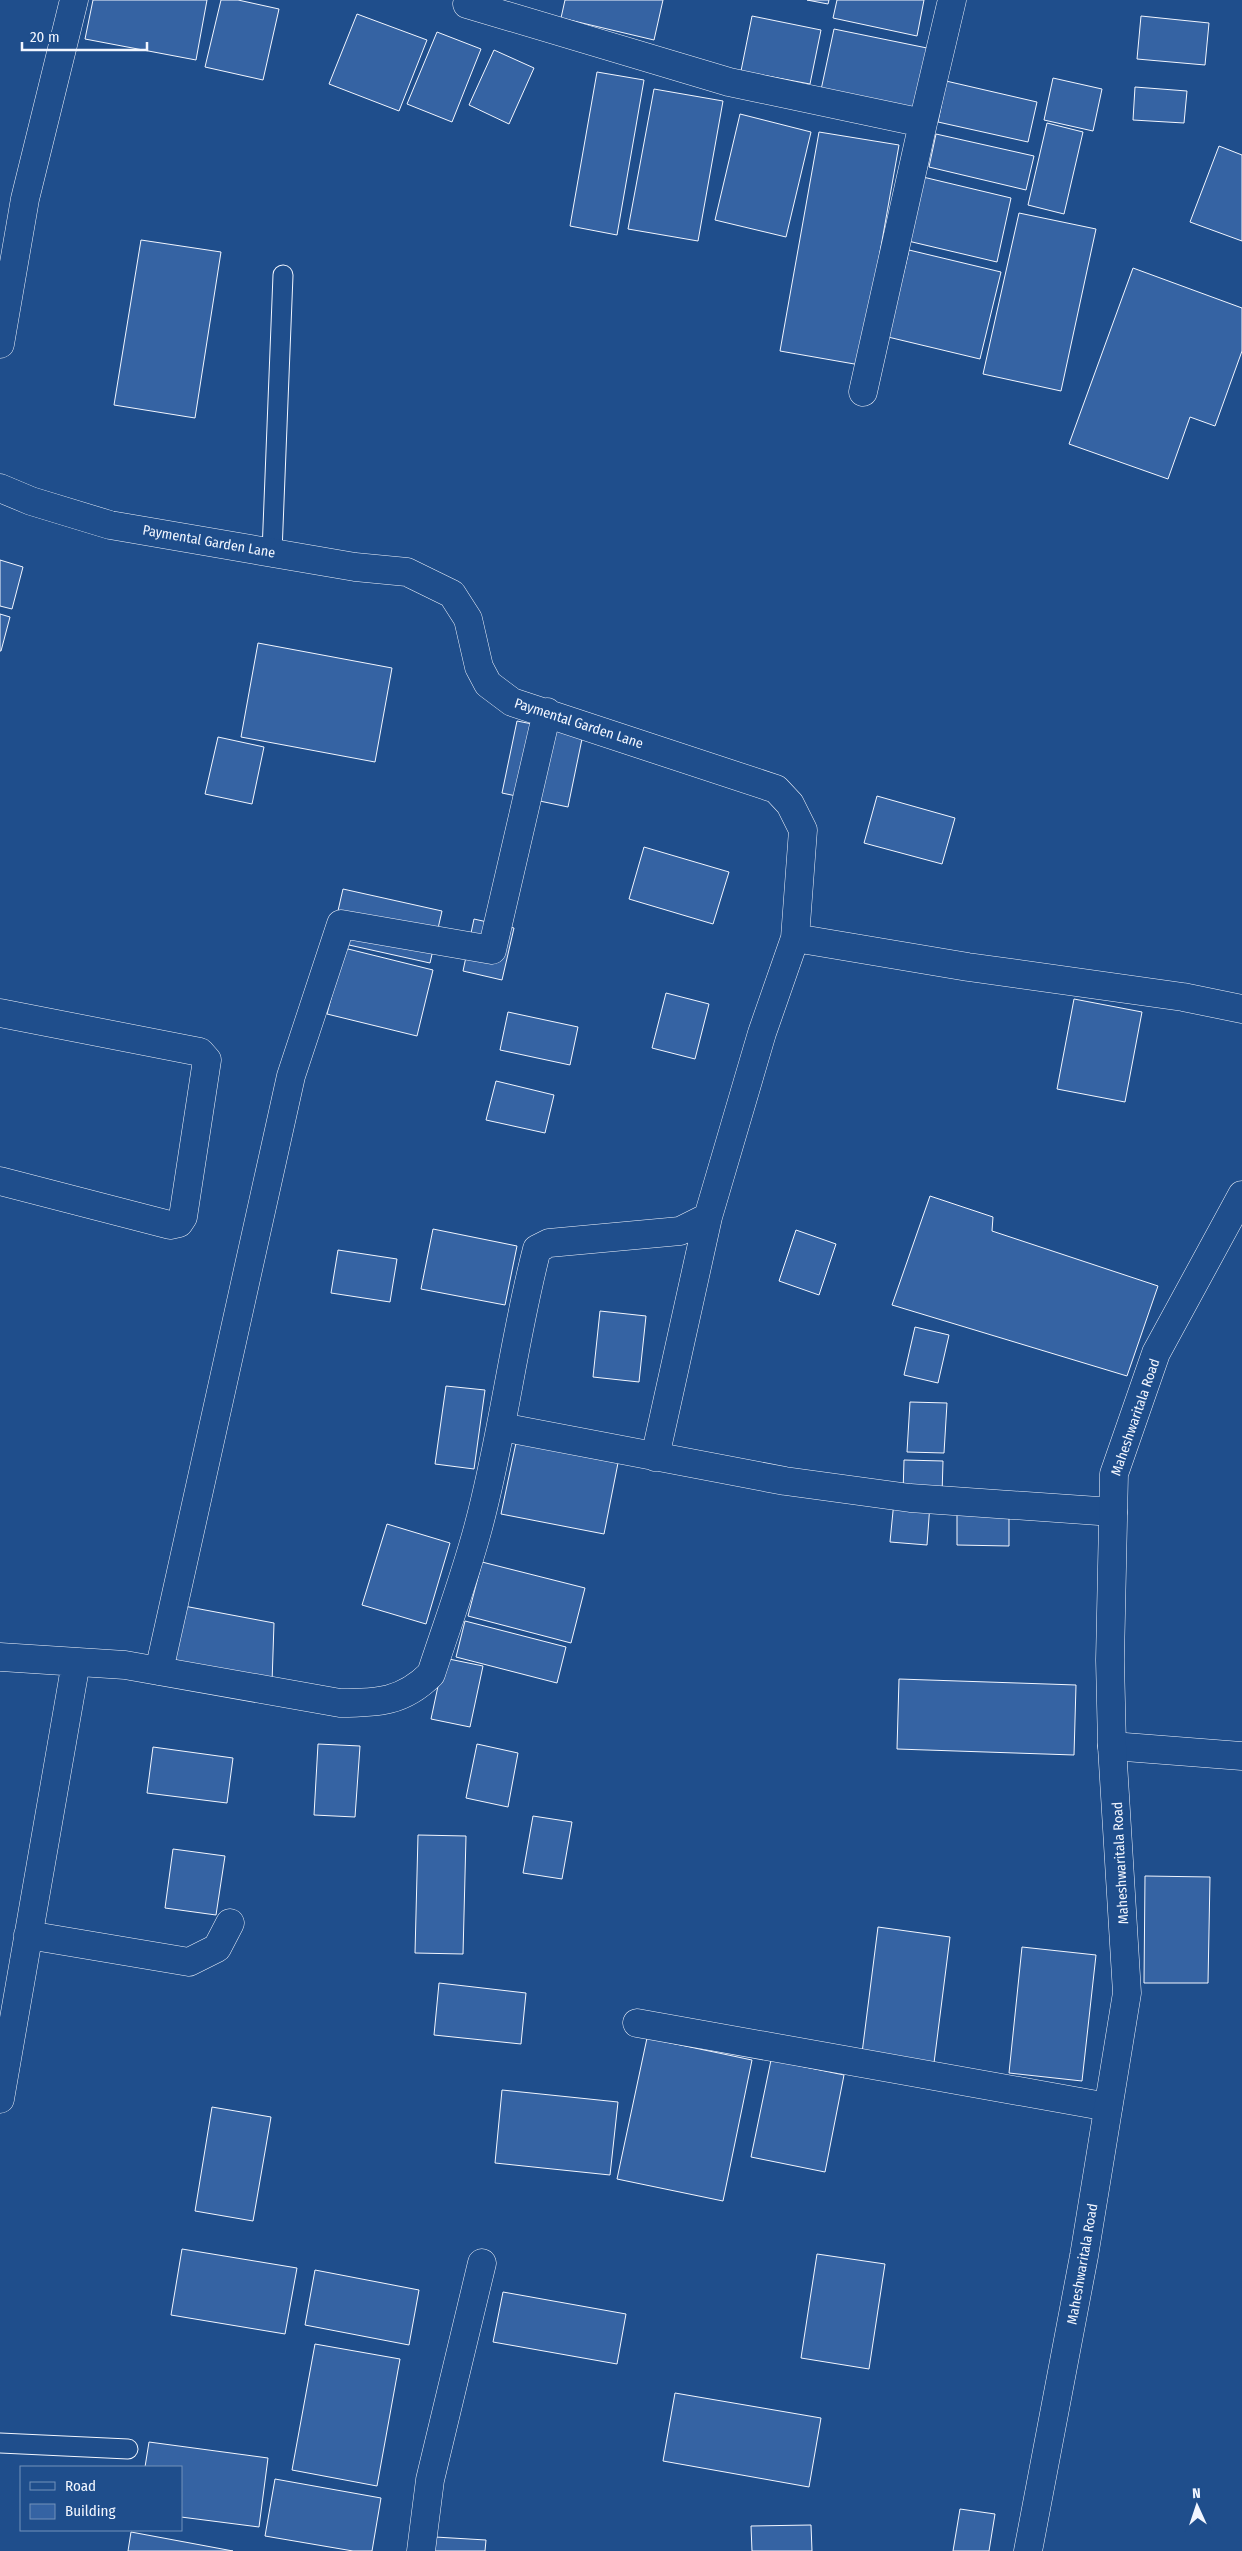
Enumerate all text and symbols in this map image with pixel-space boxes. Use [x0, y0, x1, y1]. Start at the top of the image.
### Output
scale bar [22, 20, 148, 52]
text: 20 m [30, 28, 60, 46]
street label: Paymental Garden Lane [141, 521, 277, 562]
street label: Paymental Garden Lane [512, 695, 645, 752]
street label: Maheshwaritala Road [1107, 1356, 1163, 1478]
street label: Maheshwaritala Road [1109, 1801, 1132, 1925]
street label: Maheshwaritala Road [1063, 2202, 1102, 2326]
legend [20, 2466, 182, 2531]
text: Road [65, 2477, 96, 2495]
north arrow [1172, 2481, 1222, 2531]
text: N [1192, 2485, 1201, 2502]
text: Building [65, 2502, 116, 2520]

